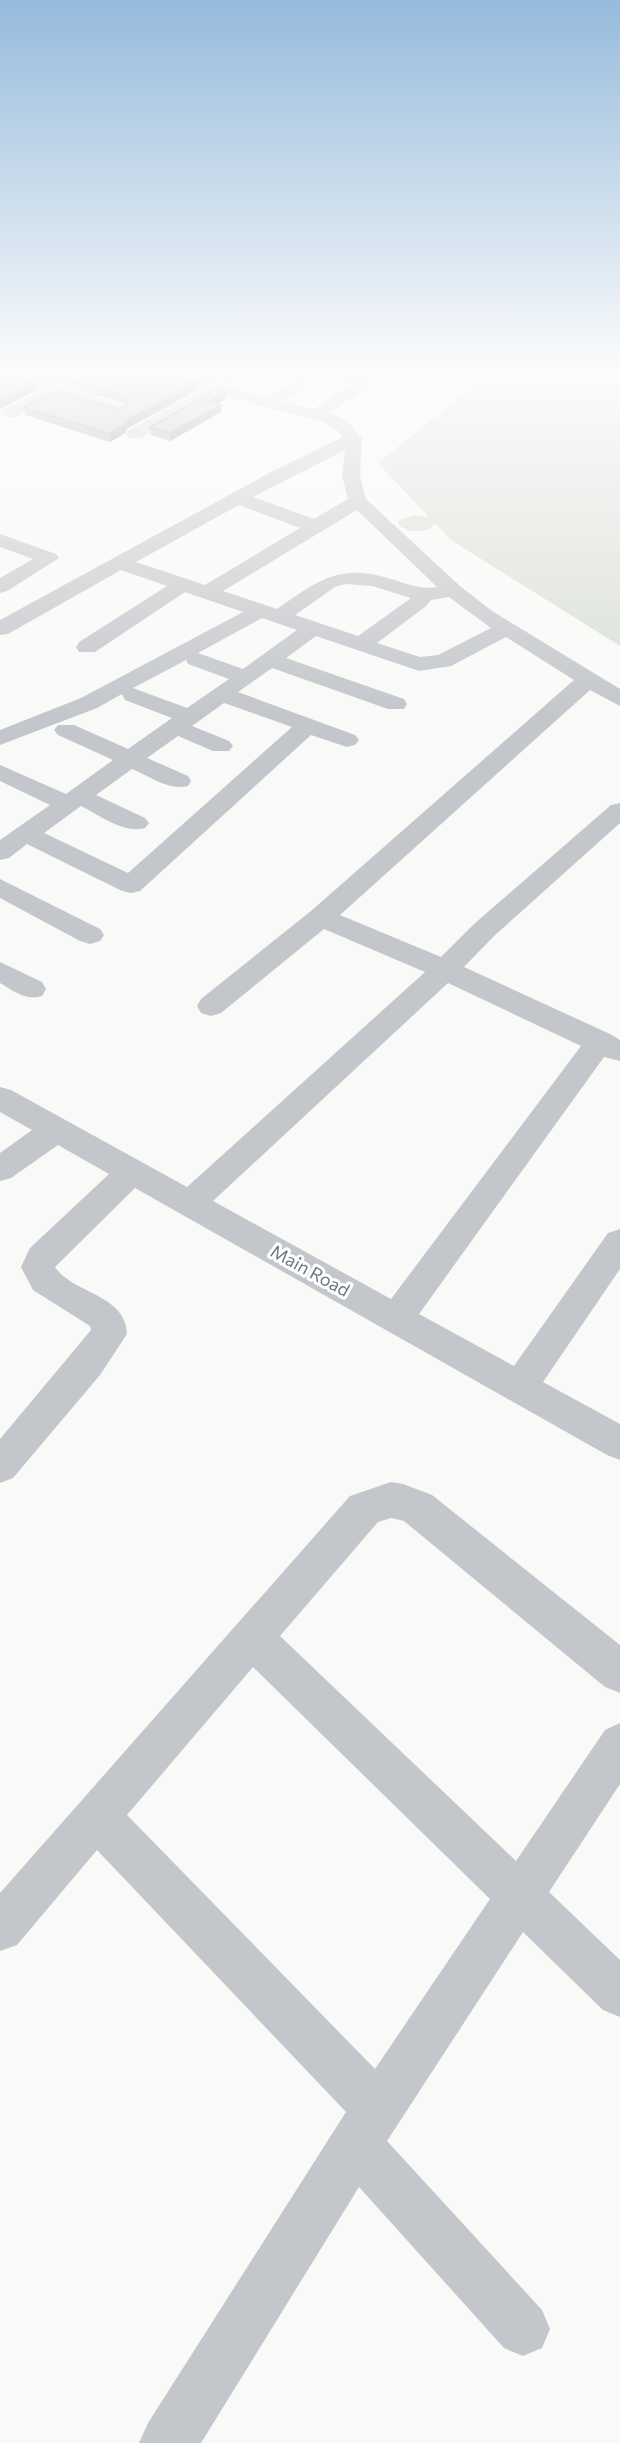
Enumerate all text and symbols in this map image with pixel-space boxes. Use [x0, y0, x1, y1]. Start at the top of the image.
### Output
street label: Main Road [267, 1239, 354, 1301]

